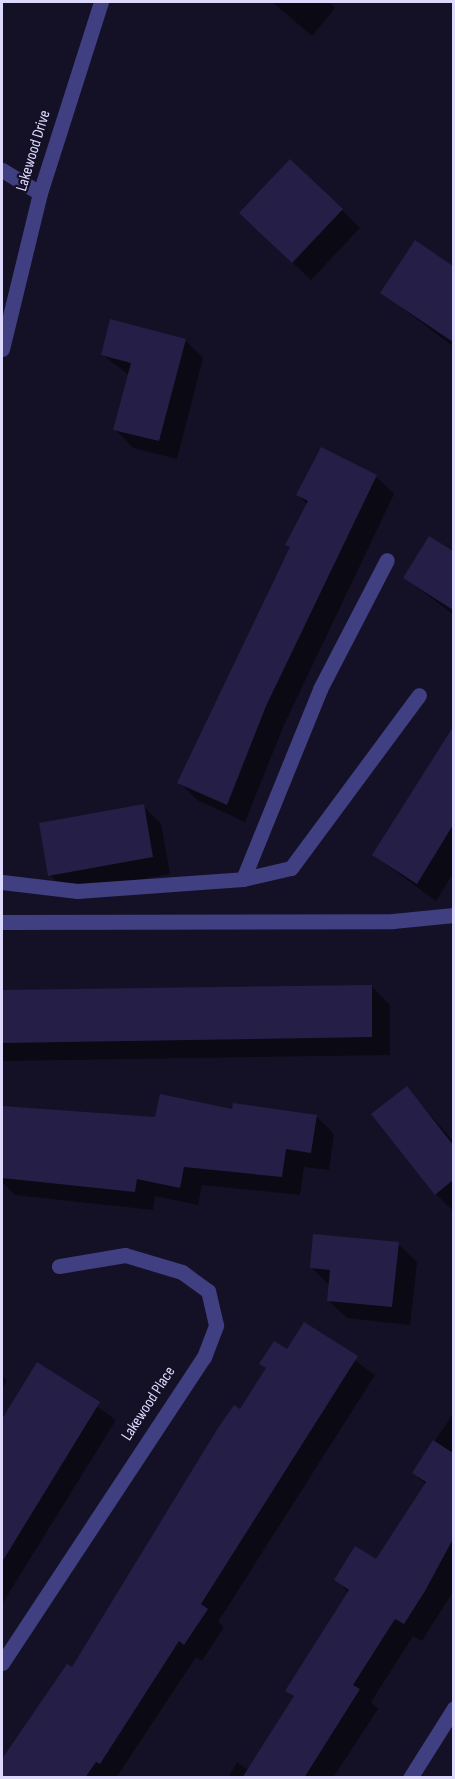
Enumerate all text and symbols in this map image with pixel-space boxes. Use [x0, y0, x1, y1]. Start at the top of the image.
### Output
street label: Lakewood Drive [13, 108, 55, 194]
street label: Lakewood Place [118, 1363, 180, 1445]

